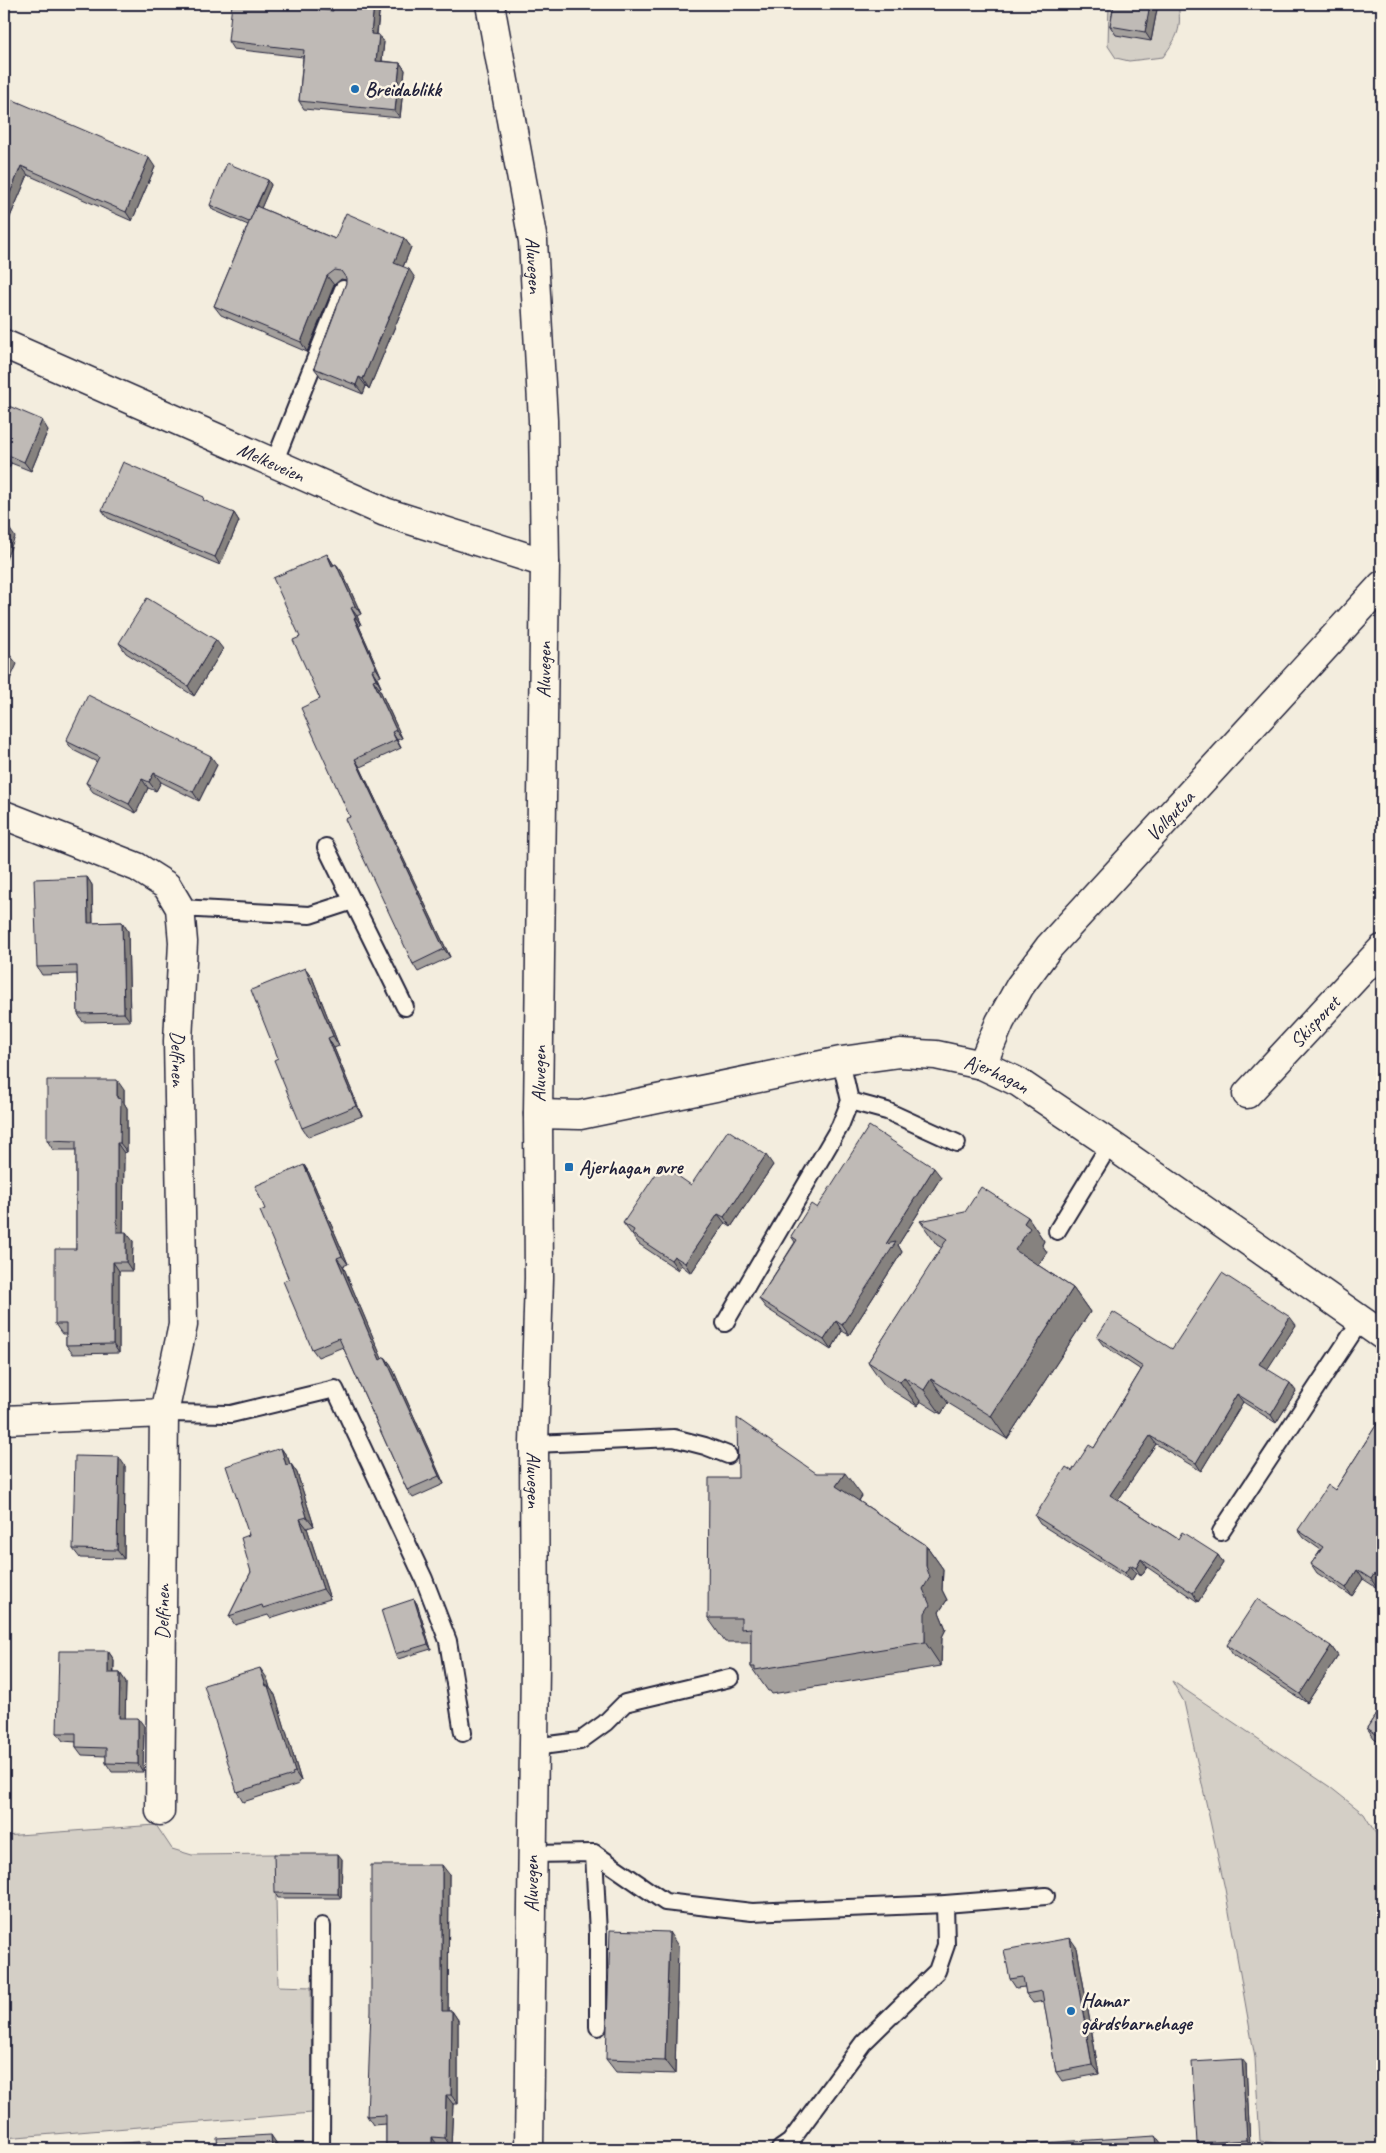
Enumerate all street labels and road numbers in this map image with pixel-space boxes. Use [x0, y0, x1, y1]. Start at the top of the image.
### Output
street label: Aluvegen [520, 236, 548, 295]
street label: Melkeveien [234, 436, 309, 488]
street label: Aluvegen [531, 641, 557, 698]
street label: Vollgutua [1140, 784, 1200, 846]
street label: Skisporet [1284, 988, 1347, 1053]
street label: Delfinen [165, 1030, 191, 1088]
street label: Aluvegen [526, 1045, 552, 1102]
street label: Ajerhagan [962, 1049, 1036, 1099]
street label: Aluvegen [522, 1451, 547, 1509]
street label: Delfinen [149, 1583, 175, 1640]
street label: Aluvegen [519, 1855, 544, 1912]

